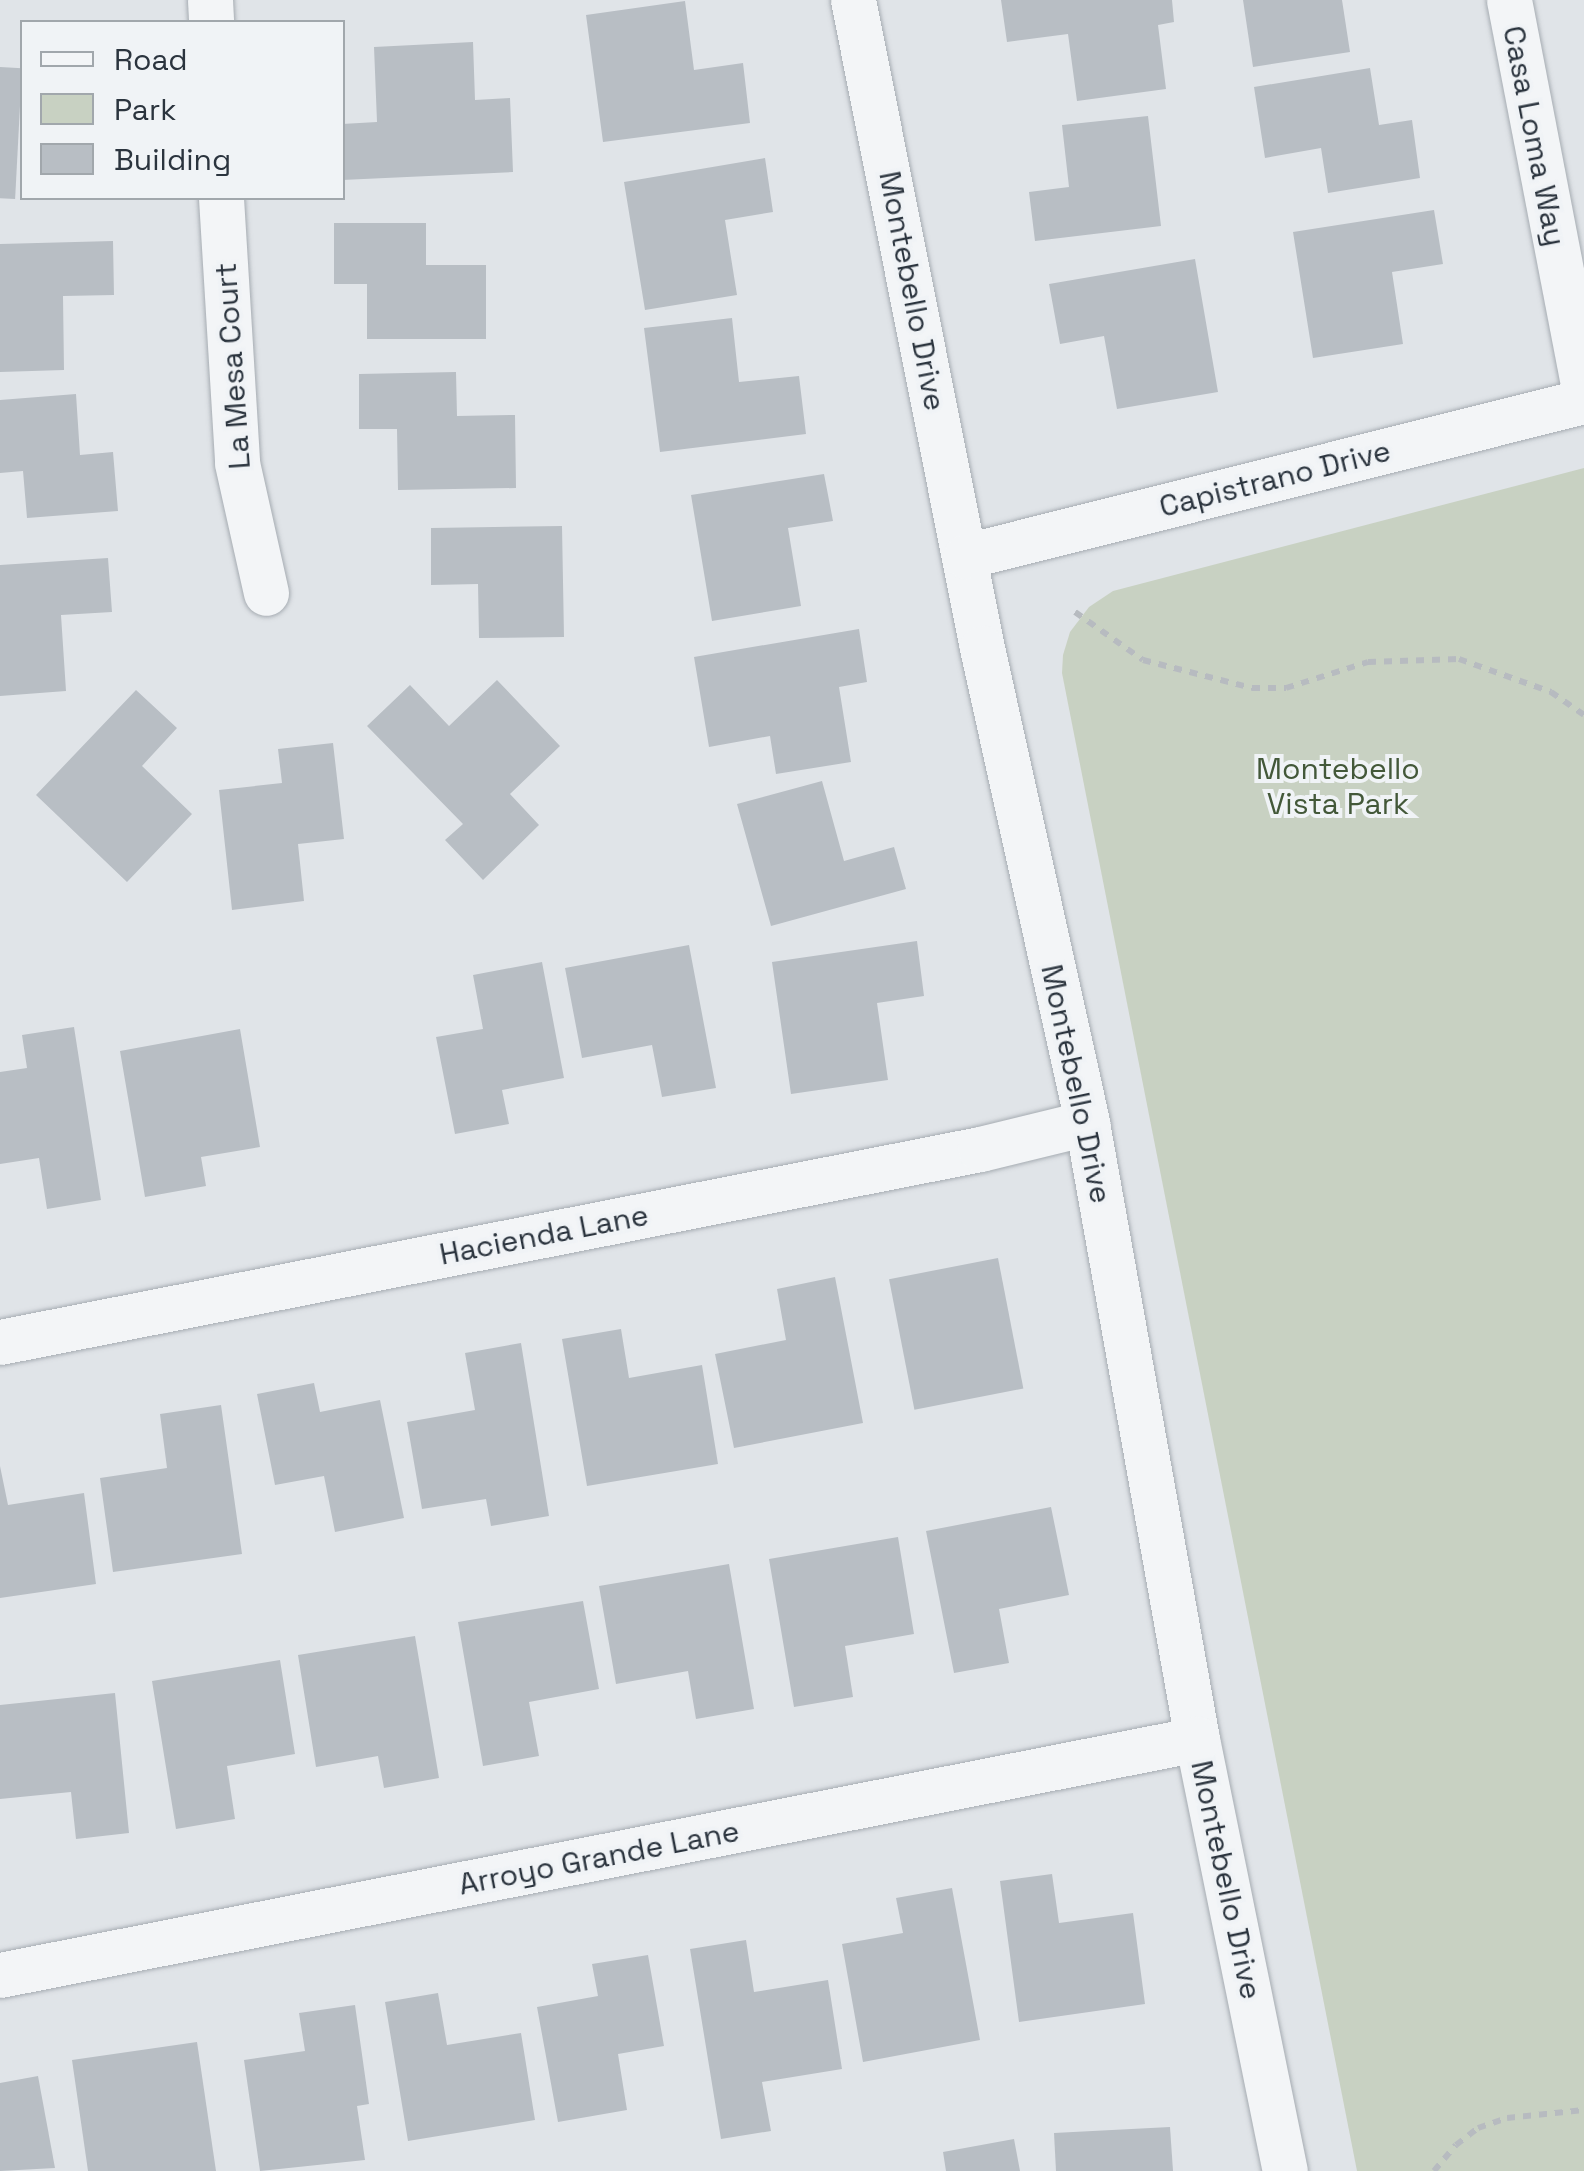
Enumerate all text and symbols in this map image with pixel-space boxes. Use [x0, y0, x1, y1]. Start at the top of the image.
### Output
legend [20, 20, 345, 200]
street label: Casa Loma Way [1495, 23, 1573, 249]
text: Road [114, 40, 188, 79]
text: Park [114, 90, 176, 129]
text: Building [114, 140, 231, 179]
street label: Montebello Drive [871, 168, 953, 414]
street label: La Mesa Court [208, 262, 258, 470]
street label: Capistrano Drive [1156, 433, 1394, 525]
park label: Montebello Vista Park [1256, 751, 1420, 822]
street label: Montebello Drive [1033, 961, 1119, 1207]
street label: Hacienda Lane [437, 1197, 651, 1273]
street label: Montebello Drive [1183, 1757, 1269, 2003]
street label: Arroyo Grande Lane [456, 1813, 742, 1903]

